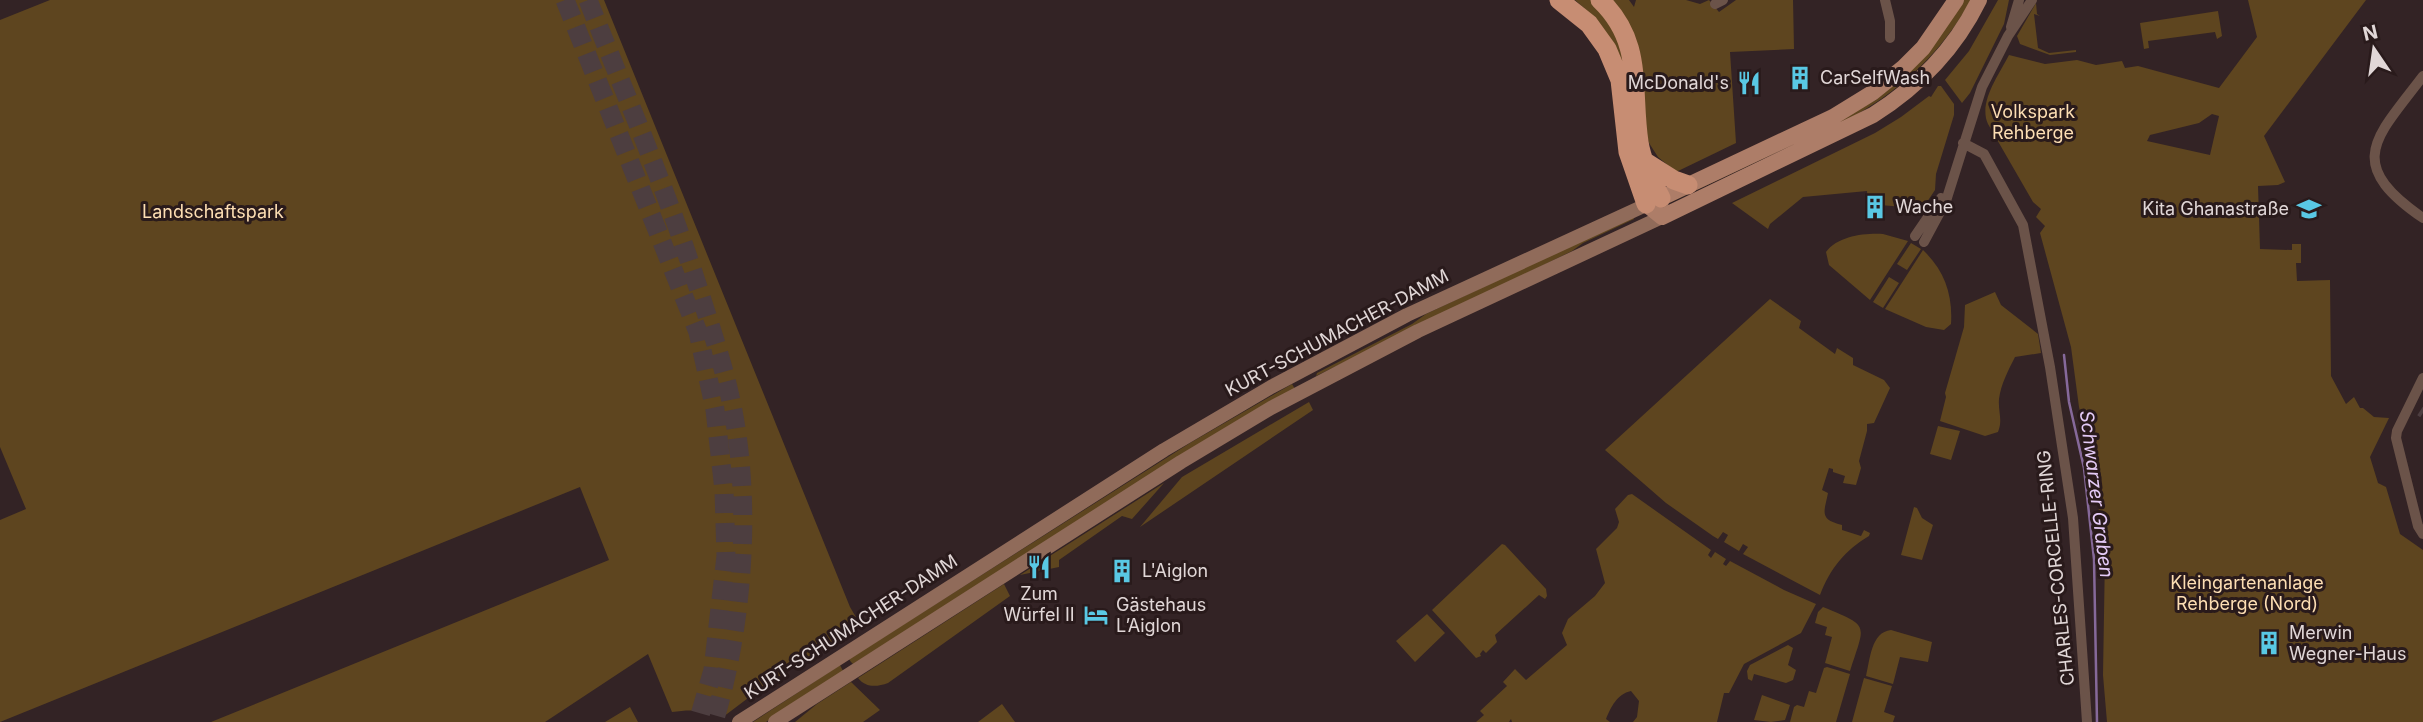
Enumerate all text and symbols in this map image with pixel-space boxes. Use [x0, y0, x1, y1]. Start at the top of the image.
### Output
north arrow [2339, 14, 2409, 84]
text: N [2361, 20, 2380, 46]
building icon: CarSelfWash [1786, 64, 1814, 92]
place label: CarSelfWash [1820, 67, 1930, 88]
restaurant icon: McDonald's [1735, 69, 1763, 97]
place label: McDonald's [1628, 72, 1729, 93]
park label: Volkspark Rehberge [1991, 101, 2075, 143]
building icon: Wache [1861, 193, 1889, 221]
school or university icon: Kita Ghanastraße [2295, 195, 2323, 223]
place label: Wache [1895, 196, 1953, 217]
place label: Kita Ghanastraße [2142, 198, 2289, 219]
park label: Landschaftspark [142, 201, 284, 222]
street label: KURT-SCHUMACHER-DAMM [1222, 265, 1452, 400]
water label: Schwarzer Graben [2075, 409, 2118, 579]
street label: CHARLES-CORCELLE-RING [2033, 449, 2078, 687]
street label: KURT-SCHUMACHER-DAMM [740, 550, 961, 703]
restaurant icon: Zum Würfel II [1025, 553, 1053, 581]
building icon: L'Aiglon [1108, 557, 1136, 585]
place label: L'Aiglon [1142, 560, 1208, 581]
park label: Kleingartenanlage Rehberge (Nord) [2170, 572, 2324, 614]
place label: Zum Würfel II [1003, 583, 1075, 625]
place label: Gästehaus L’Aiglon [1116, 594, 1206, 636]
hotel icon: Gästehaus L’Aiglon [1082, 601, 1110, 629]
place label: Merwin Wegner-Haus [2289, 622, 2406, 664]
building icon: Merwin Wegner-Haus [2255, 629, 2283, 657]

